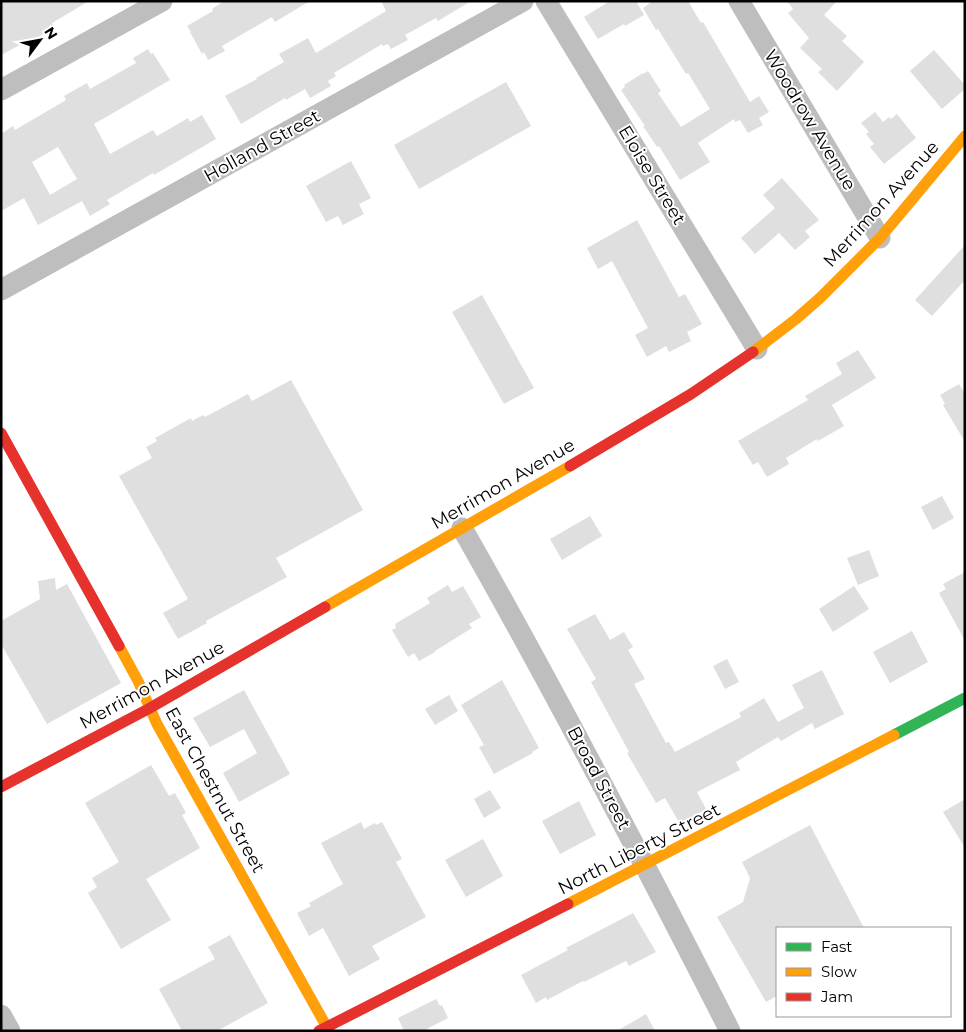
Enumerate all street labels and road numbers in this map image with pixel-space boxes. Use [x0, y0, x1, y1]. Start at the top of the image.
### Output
street label: Woodrow Avenue [759, 46, 861, 194]
street label: Holland Street [200, 105, 324, 187]
street label: Eloise Street [614, 121, 690, 229]
street label: Merrimon Avenue [819, 136, 944, 272]
street label: Merrimon Avenue [427, 434, 579, 534]
street label: Merrimon Avenue [76, 636, 228, 734]
street label: East Chestnut Street [160, 703, 270, 877]
street label: Broad Street [563, 723, 635, 833]
street label: North Liberty Street [554, 799, 724, 899]

